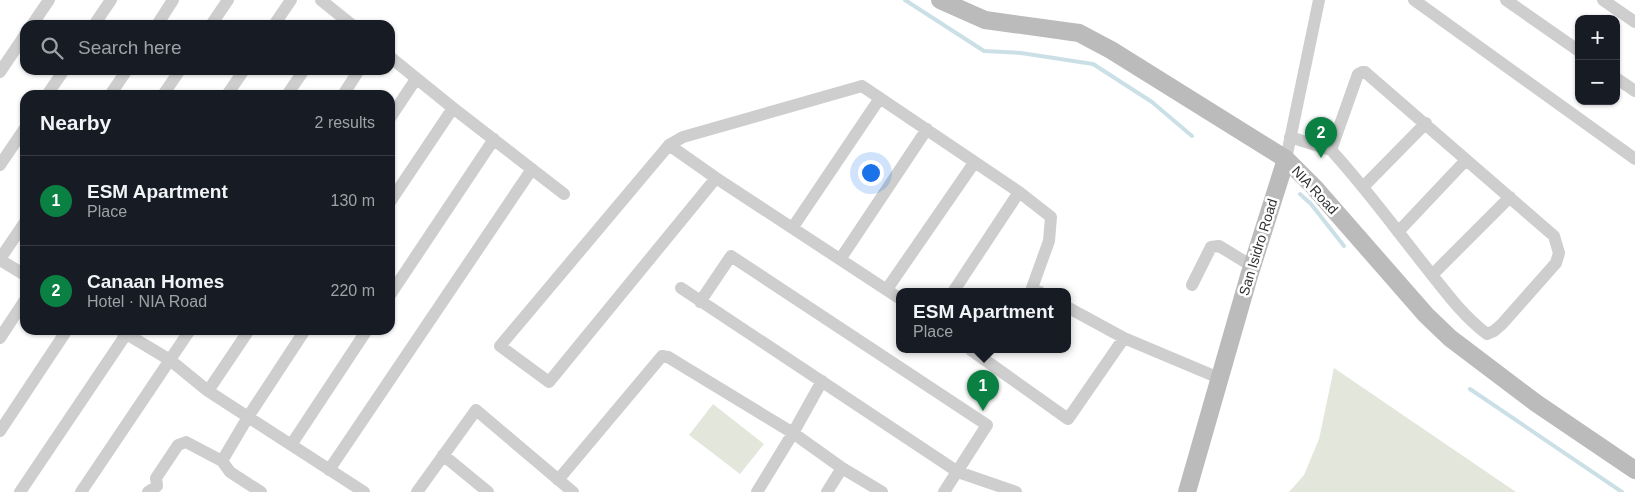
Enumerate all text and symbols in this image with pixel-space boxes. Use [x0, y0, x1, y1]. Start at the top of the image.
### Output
map controls [1575, 15, 1620, 105]
button: + [1575, 15, 1620, 60]
search box [20, 20, 395, 75]
icon: search [38, 34, 66, 62]
text: Search here [78, 37, 182, 58]
button: − [1575, 60, 1620, 105]
text: Nearby [40, 111, 111, 134]
text: 2 results [315, 114, 375, 131]
pin: 2 [1305, 117, 1337, 158]
your location [858, 160, 884, 186]
street label: NIA Road [1289, 163, 1341, 217]
text: ESM Apartment [87, 181, 228, 202]
text: 1 [52, 192, 60, 209]
text: 130 m [331, 192, 375, 209]
street label: San Isidro Road [1236, 197, 1280, 297]
text: Place [87, 203, 127, 220]
text: Canaan Homes [87, 271, 224, 292]
text: 2 [52, 282, 60, 299]
text: 220 m [331, 282, 375, 299]
popup [896, 288, 1071, 353]
text: Hotel · NIA Road [87, 293, 207, 310]
text: ESM Apartment [913, 301, 1054, 322]
text: Place [913, 323, 953, 340]
pin: 1 [967, 370, 999, 411]

